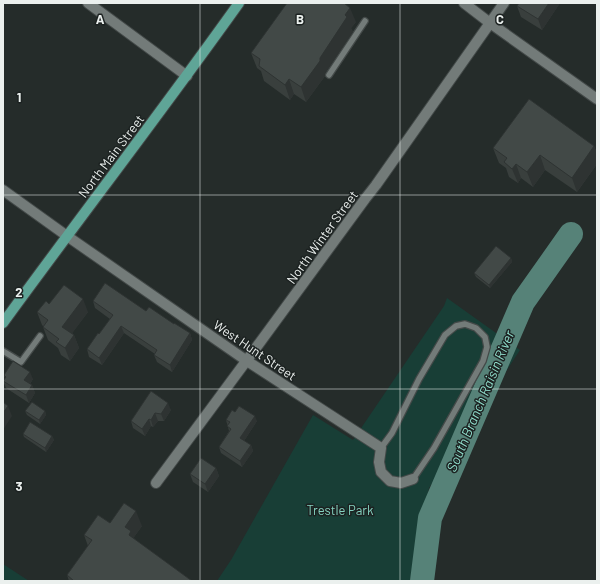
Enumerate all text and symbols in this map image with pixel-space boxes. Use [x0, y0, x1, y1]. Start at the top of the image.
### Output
text: A [96, 11, 105, 27]
text: B [296, 11, 304, 27]
text: C [496, 11, 504, 27]
text: 1 [17, 89, 21, 105]
street label: North Main Street [75, 111, 147, 201]
street label: North Winter Street [283, 187, 361, 287]
text: 2 [15, 284, 23, 300]
street label: West Hunt Street [211, 316, 299, 384]
water label: South Branch Raisin River [442, 327, 518, 474]
text: 3 [15, 478, 23, 494]
park label: Trestle Park [306, 502, 374, 518]

